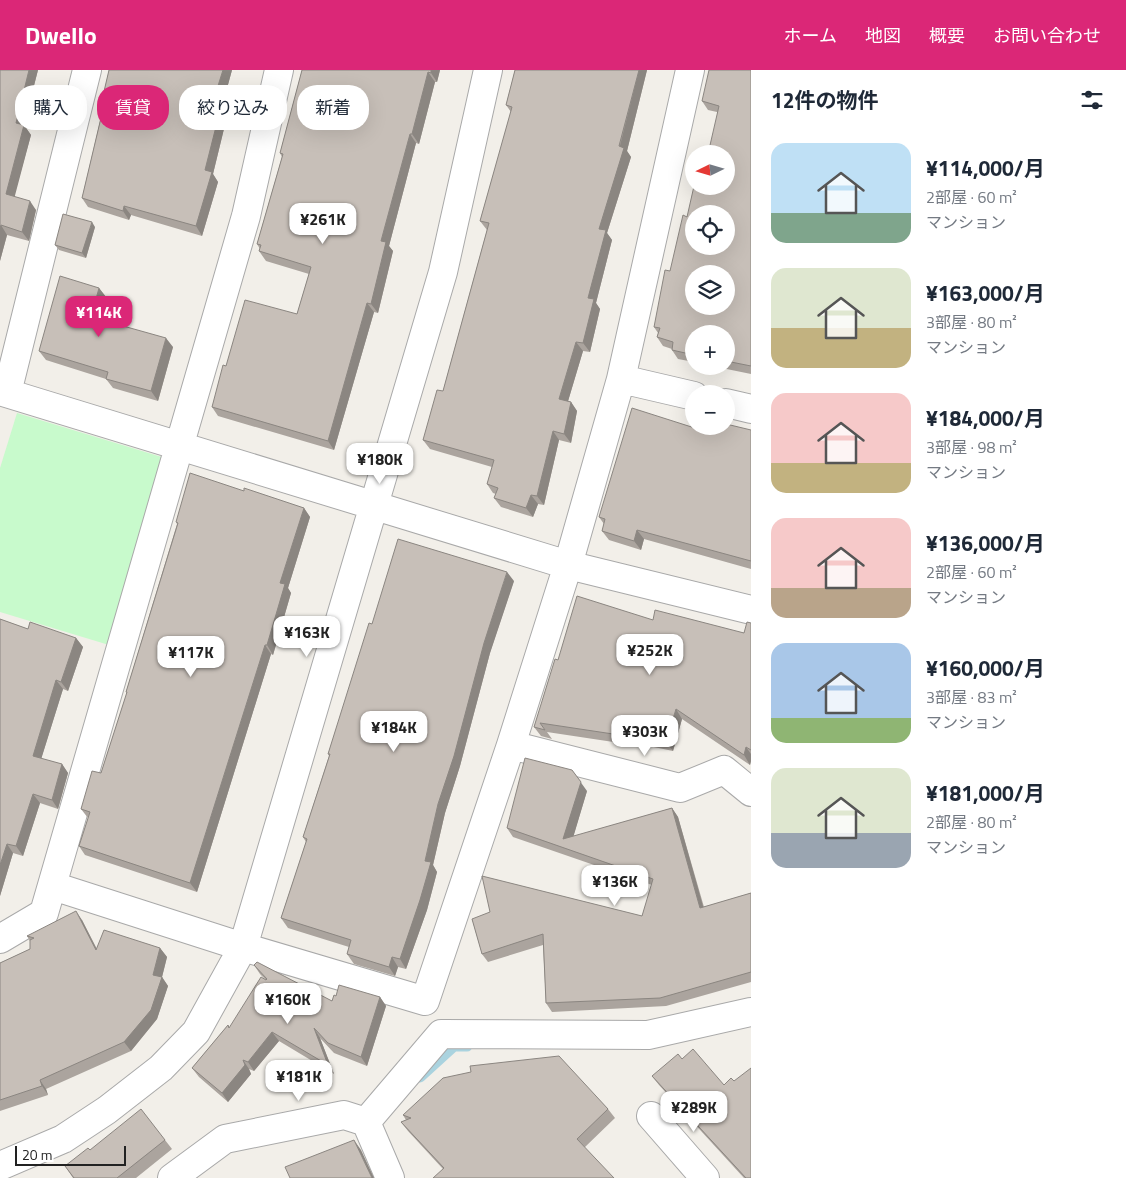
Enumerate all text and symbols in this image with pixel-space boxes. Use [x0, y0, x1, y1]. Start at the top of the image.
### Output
text: Dwello [25, 17, 97, 53]
text: ホーム [784, 22, 837, 49]
text: 地図 [865, 22, 901, 49]
text: 概要 [929, 22, 965, 49]
text: お問い合わせ [993, 22, 1101, 49]
text: 12件の物件 [771, 84, 879, 116]
chip: 購入 [15, 85, 87, 130]
chip: 賃貸 [97, 85, 169, 130]
chip: 絞り込み [179, 85, 287, 130]
chip: 新着 [297, 85, 369, 130]
icon: filters [1078, 86, 1106, 114]
north arrow [685, 145, 735, 195]
map controls [685, 145, 735, 435]
text: ¥114,000/月 [926, 152, 1045, 184]
icon: home [811, 163, 871, 223]
text: 2部屋 · 60 m² [926, 185, 1017, 209]
pin: ¥261K [288, 202, 358, 245]
button: locate [685, 205, 735, 255]
text: ¥261K [300, 207, 346, 231]
text: マンション [926, 210, 1006, 234]
button: layers [685, 265, 735, 315]
text: ¥163,000/月 [926, 277, 1045, 309]
icon: home [811, 288, 871, 348]
pin: ¥114K [64, 296, 134, 338]
text: ¥114K [76, 300, 122, 324]
text: 3部屋 · 80 m² [926, 310, 1017, 334]
button: + [685, 325, 735, 375]
text: マンション [926, 335, 1006, 359]
button: − [685, 385, 735, 435]
text: ¥184,000/月 [926, 402, 1045, 434]
icon: home [811, 413, 871, 473]
text: 3部屋 · 98 m² [926, 435, 1017, 459]
pin: ¥180K [345, 442, 415, 485]
text: ¥180K [357, 447, 403, 471]
text: マンション [926, 460, 1006, 484]
text: ¥136,000/月 [926, 527, 1045, 559]
icon: home [811, 538, 871, 598]
text: 2部屋 · 60 m² [926, 560, 1017, 584]
text: マンション [926, 585, 1006, 609]
pin: ¥163K [272, 616, 342, 658]
text: ¥163K [284, 620, 330, 644]
pin: ¥252K [615, 634, 685, 676]
pin: ¥117K [156, 636, 226, 678]
text: ¥252K [627, 638, 673, 662]
text: ¥117K [168, 640, 214, 664]
text: ¥160,000/月 [926, 652, 1045, 684]
icon: home [811, 663, 871, 723]
text: 3部屋 · 83 m² [926, 685, 1017, 709]
pin: ¥184K [359, 710, 429, 753]
text: マンション [926, 710, 1006, 734]
pin: ¥303K [610, 714, 680, 757]
text: ¥184K [371, 715, 417, 739]
text: ¥303K [622, 719, 668, 743]
text: ¥181,000/月 [926, 777, 1045, 809]
icon: home [811, 788, 871, 848]
text: 2部屋 · 80 m² [926, 810, 1017, 834]
text: マンション [926, 835, 1006, 859]
pin: ¥136K [580, 864, 650, 907]
text: ¥136K [592, 869, 638, 893]
pin: ¥160K [253, 982, 323, 1025]
text: ¥160K [265, 987, 311, 1011]
pin: ¥181K [264, 1060, 334, 1102]
text: ¥181K [276, 1064, 322, 1088]
pin: ¥289K [659, 1090, 729, 1133]
text: ¥289K [671, 1095, 717, 1119]
scale bar [15, 1143, 126, 1166]
text: 20 m [22, 1144, 52, 1165]

